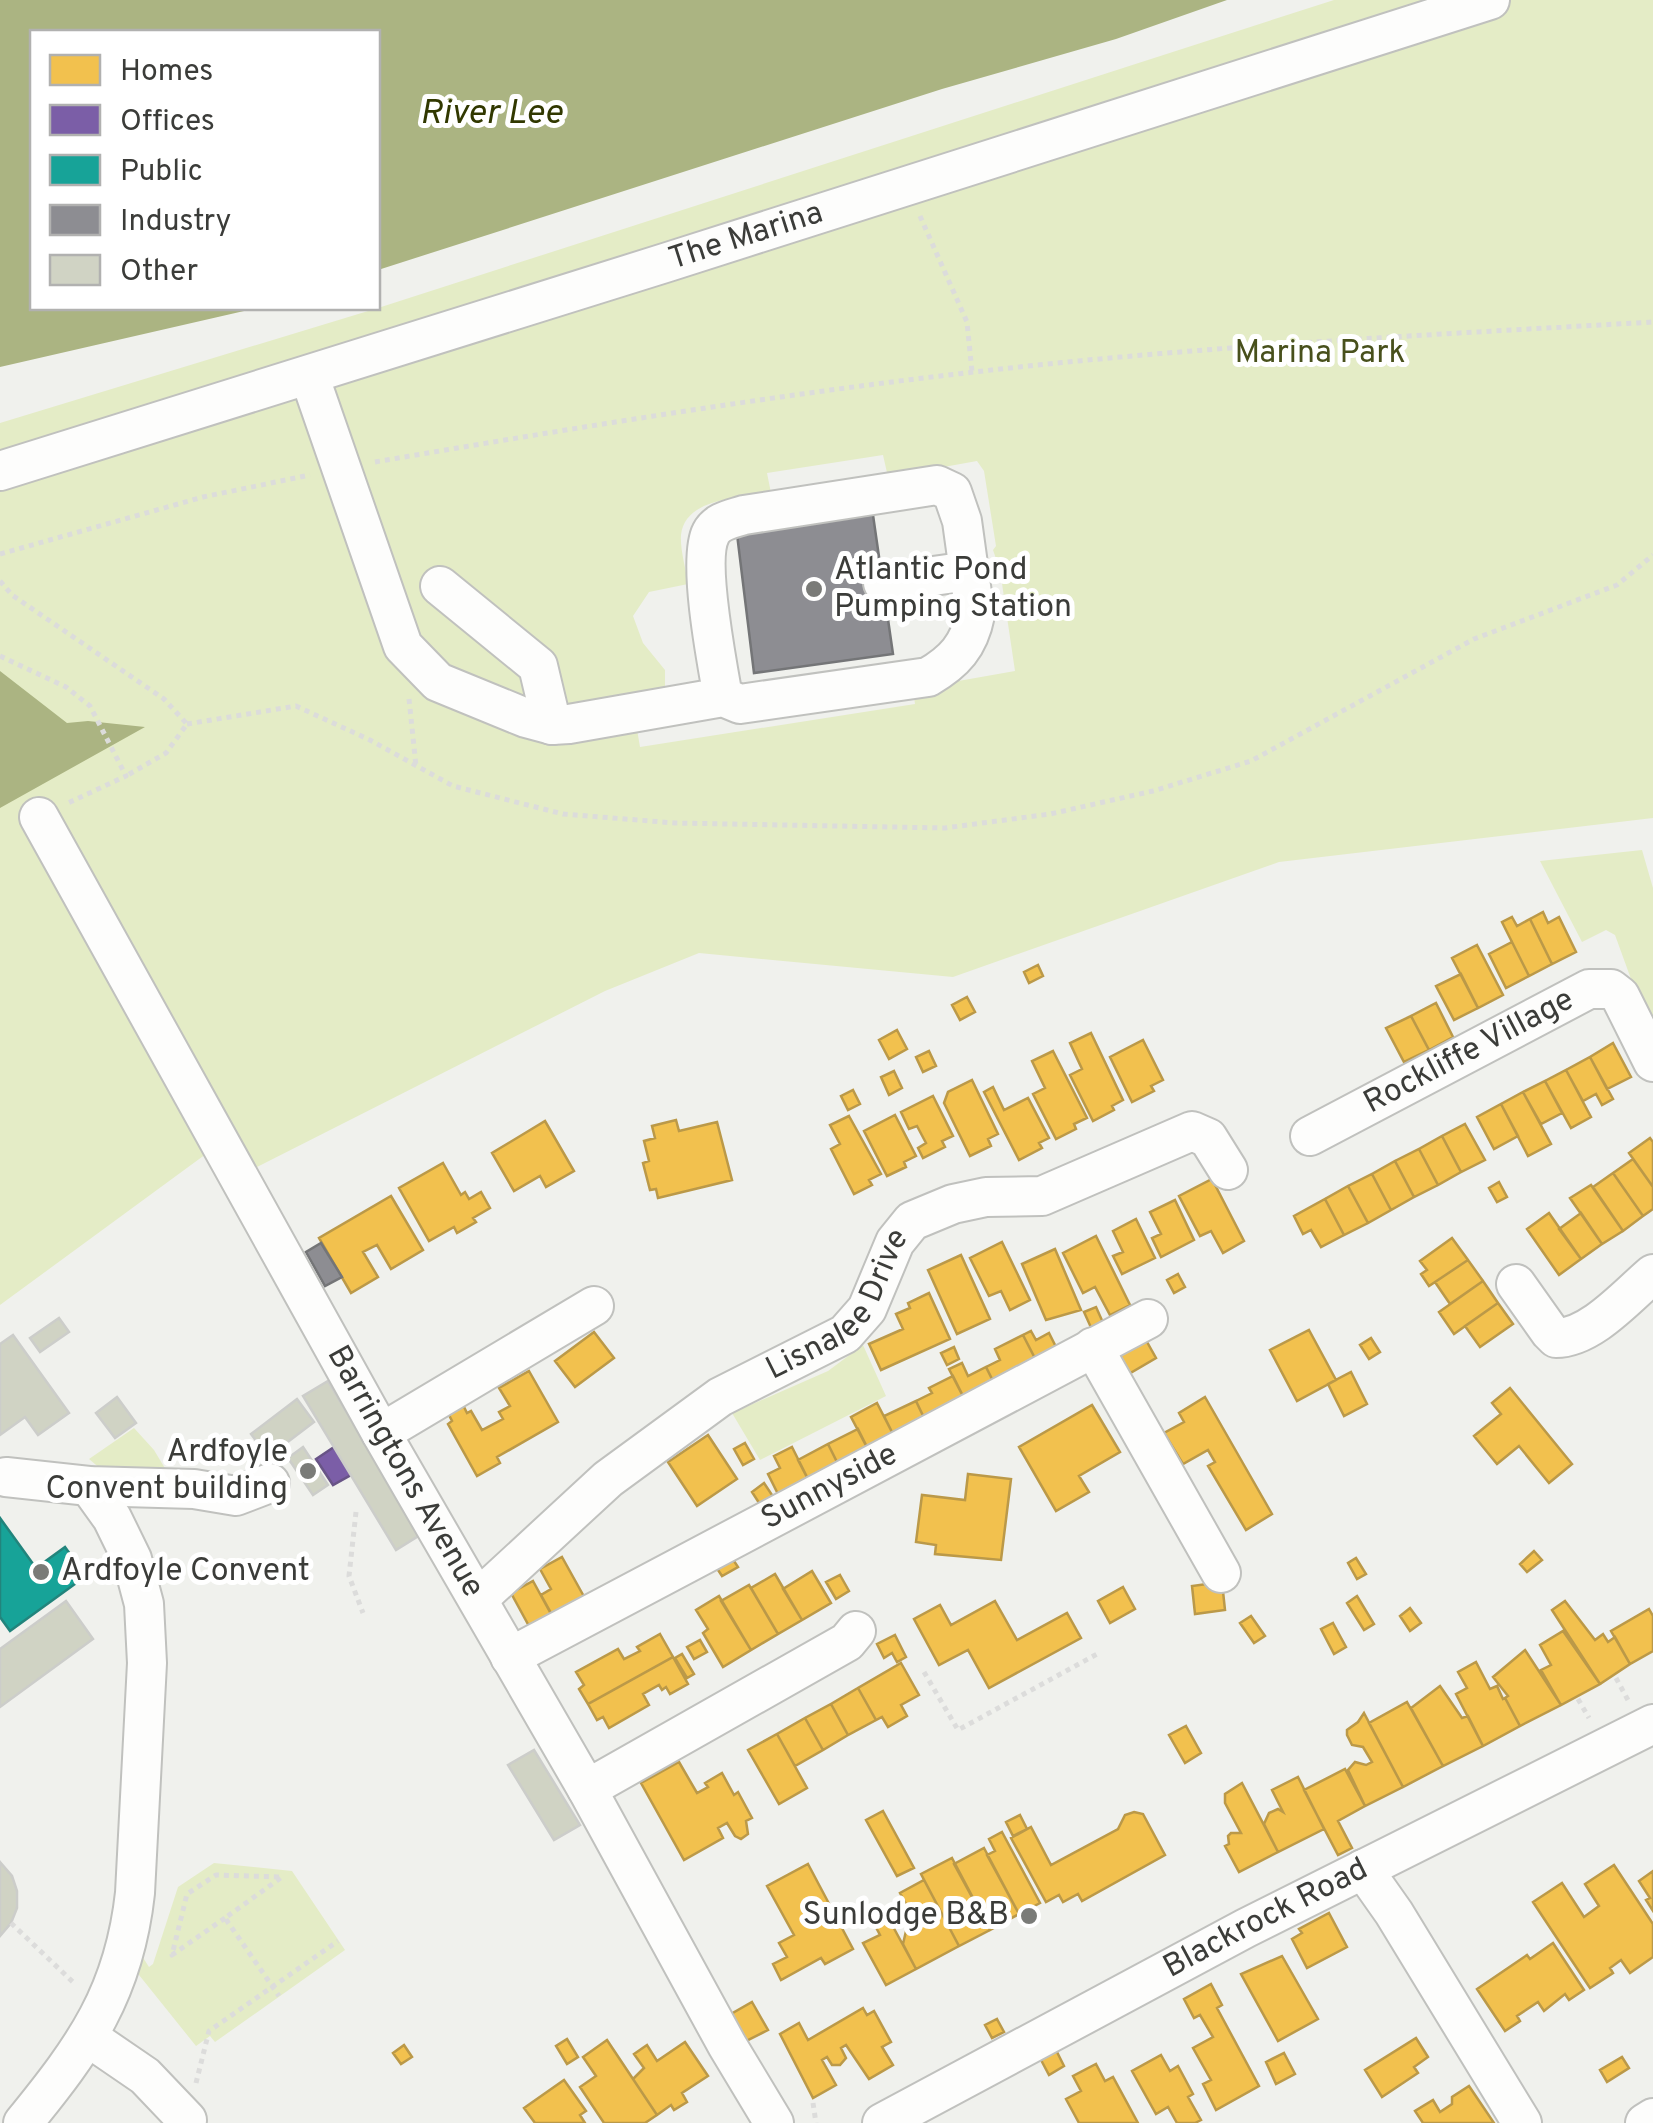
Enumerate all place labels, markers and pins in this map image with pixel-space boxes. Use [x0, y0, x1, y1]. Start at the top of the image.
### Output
place label: Atlantic Pond Pumping Station [834, 551, 1072, 628]
marker: Atlantic Pond Pumping Station [803, 578, 825, 600]
place label: Ardfoyle Convent building [45, 1433, 288, 1510]
marker: Ardfoyle Convent building [297, 1460, 319, 1482]
place label: Ardfoyle Convent [61, 1552, 310, 1592]
marker: Ardfoyle Convent [30, 1561, 52, 1583]
place label: Sunlodge B&B [803, 1896, 1009, 1936]
marker: Sunlodge B&B [1018, 1905, 1040, 1927]

